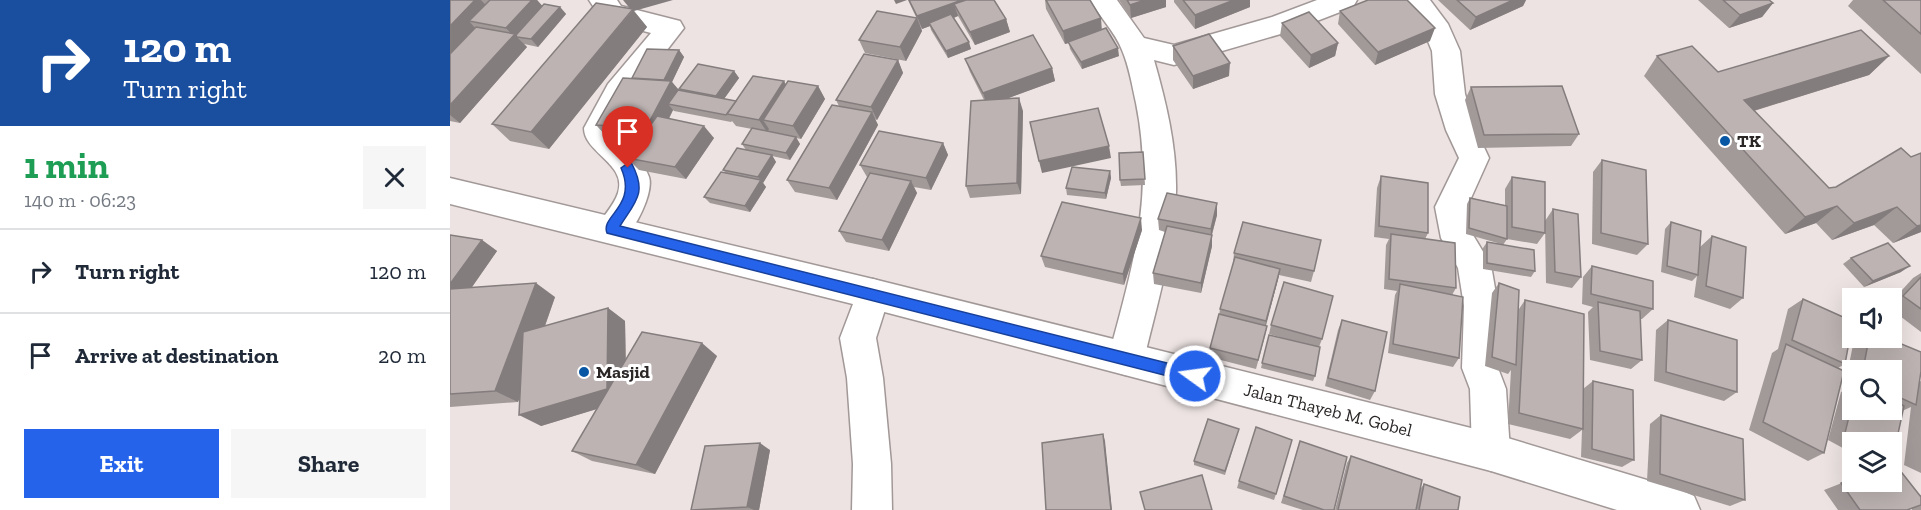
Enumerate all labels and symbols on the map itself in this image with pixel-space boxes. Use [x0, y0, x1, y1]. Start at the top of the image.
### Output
pin [602, 106, 653, 168]
place label: TK [1737, 130, 1761, 152]
marker: TK [1718, 134, 1732, 148]
position arrow [1163, 344, 1227, 408]
place label: Masjid [596, 361, 651, 383]
marker: Masjid [577, 365, 591, 379]
street label: Jalan Thayeb M. Gobel [1241, 378, 1415, 442]

